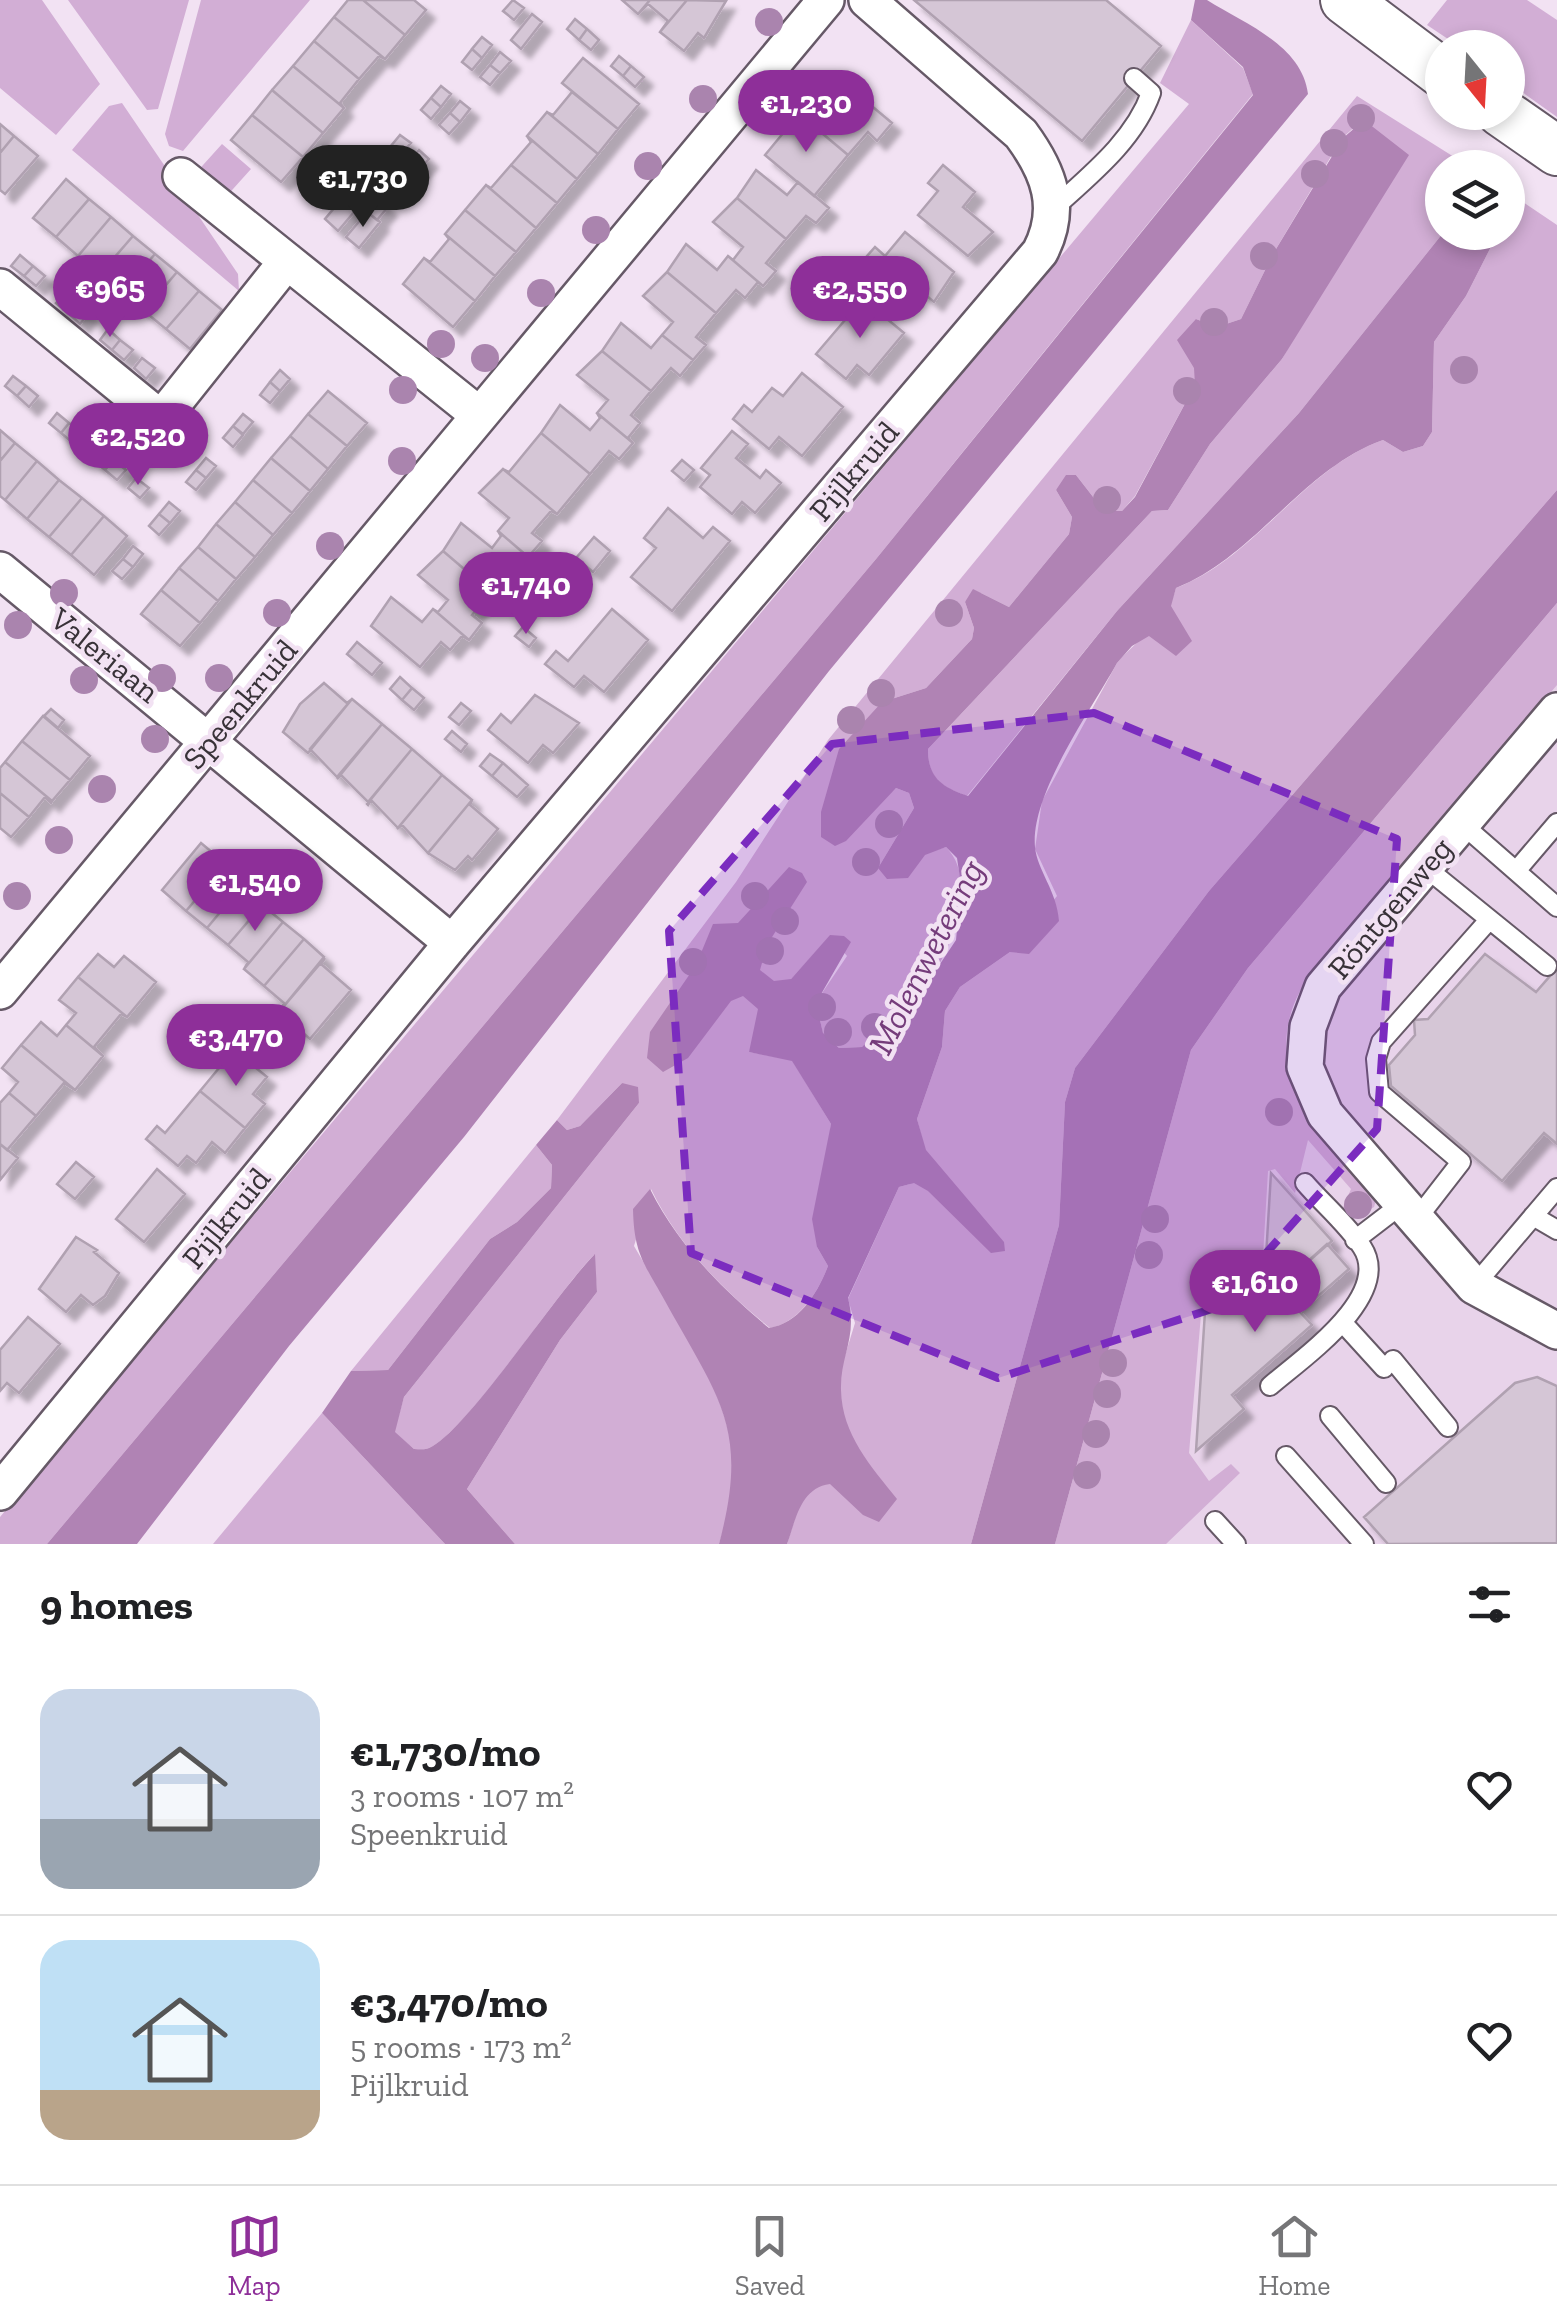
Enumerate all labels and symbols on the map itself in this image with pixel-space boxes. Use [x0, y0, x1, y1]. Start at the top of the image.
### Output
north arrow [1425, 30, 1525, 130]
pin: €1,230 [725, 70, 887, 155]
pin: €1,730 [282, 145, 444, 230]
pin: €965 [51, 255, 169, 340]
pin: €2,550 [779, 256, 941, 341]
pin: €2,520 [57, 403, 219, 488]
street label: Pijlkruid [801, 413, 907, 529]
pin: €1,740 [445, 552, 607, 637]
street label: Valeriaan [42, 599, 168, 711]
street label: Speenkruid [175, 631, 305, 777]
street label: Röntgenweg [1320, 830, 1460, 986]
pin: €1,540 [174, 849, 336, 934]
water label: Molenwetering [859, 852, 993, 1061]
pin: €3,470 [155, 1004, 317, 1089]
street label: Pijlkruid [174, 1160, 278, 1276]
pin: €1,610 [1174, 1250, 1336, 1335]

